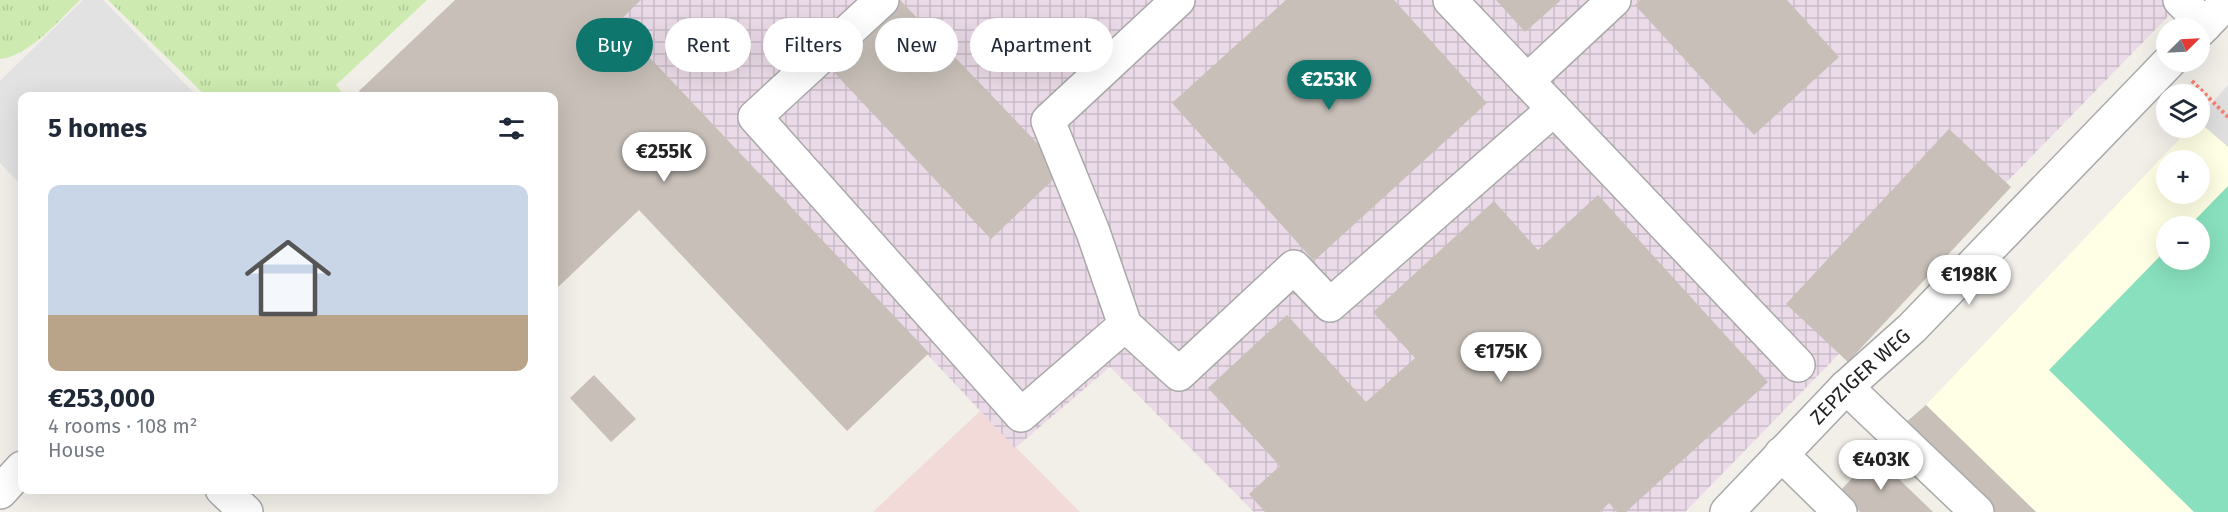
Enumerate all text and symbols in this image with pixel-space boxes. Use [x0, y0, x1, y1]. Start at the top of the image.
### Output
chip: Buy [576, 18, 653, 72]
chip: Rent [665, 18, 751, 72]
chip: Filters [763, 18, 863, 72]
chip: New [875, 18, 958, 72]
chip: Apartment [970, 18, 1113, 72]
north arrow [2156, 18, 2210, 72]
map controls [2156, 18, 2210, 270]
pin: €253K [1287, 60, 1371, 111]
text: €253K [1301, 67, 1357, 91]
button: layers [2156, 84, 2210, 138]
icon: filters [495, 112, 528, 145]
text: 5 homes [48, 113, 147, 144]
pin: €255K [622, 132, 706, 183]
text: €255K [636, 139, 692, 163]
button: + [2156, 150, 2210, 204]
button: − [2156, 216, 2210, 270]
icon: home [234, 224, 342, 332]
pin: €198K [1927, 255, 2011, 306]
text: €198K [1941, 262, 1997, 286]
street label: ZEPZIGER WEG [1805, 324, 1915, 429]
pin: €175K [1459, 332, 1543, 383]
text: €175K [1475, 339, 1528, 363]
text: €253,000 [48, 383, 155, 414]
text: 4 rooms · 108 m² [48, 414, 197, 438]
text: House [48, 438, 105, 462]
pin: €403K [1839, 440, 1923, 491]
text: €403K [1852, 447, 1910, 471]

